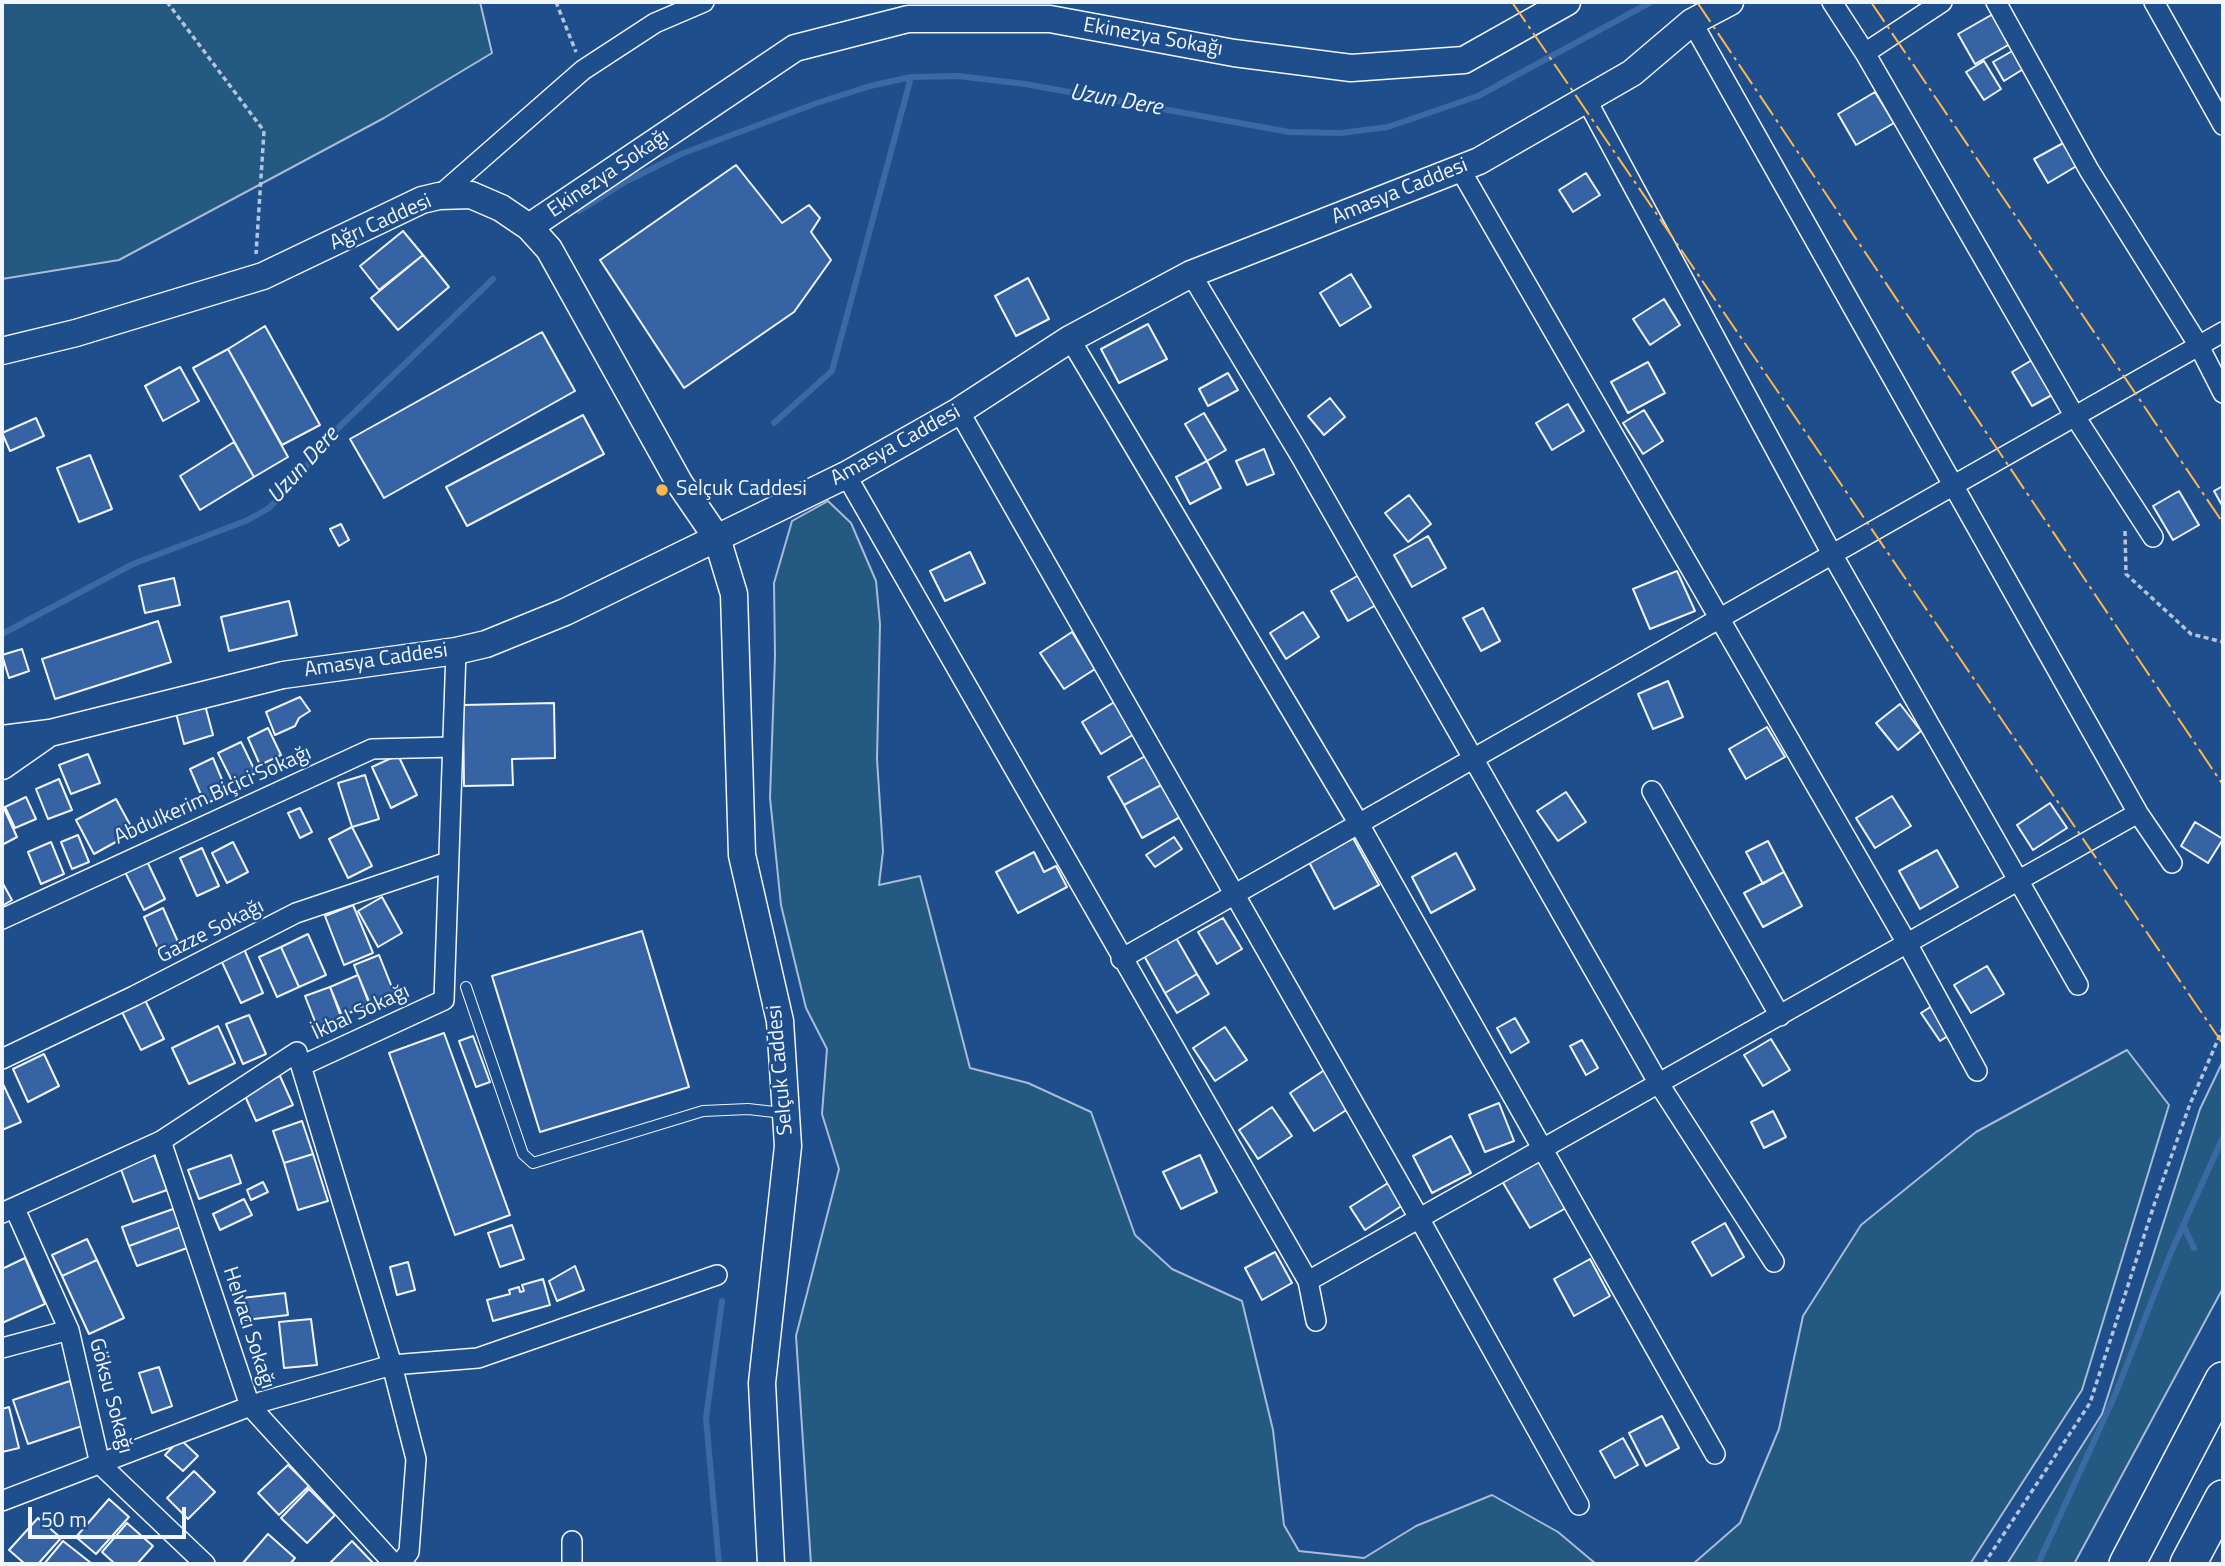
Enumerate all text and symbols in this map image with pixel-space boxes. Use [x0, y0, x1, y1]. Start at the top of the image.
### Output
street label: Ekinezya Sokağı [1081, 13, 1225, 63]
water label: Uzun Dere [1068, 79, 1164, 123]
street label: Ekinezya Sokağı [543, 124, 675, 224]
street label: Amasya Caddesi [1328, 153, 1472, 231]
street label: Ağrı Caddesi [326, 189, 436, 257]
street label: Amasya Caddesi [827, 400, 965, 492]
water label: Uzun Dere [262, 422, 346, 510]
place label: Selçuk Caddesi [676, 477, 807, 503]
marker: Selçuk Caddesi [654, 482, 670, 498]
street label: Amasya Caddesi [303, 638, 449, 684]
street label: Abdulkerim Biçici Sokağı [111, 741, 315, 851]
street label: Gazze Sokağı [154, 894, 268, 970]
street label: İkbal Sokağı [308, 979, 414, 1047]
street label: Selçuk Caddesi [763, 1004, 799, 1136]
street label: Helvacı Sokağı [216, 1264, 280, 1392]
street label: Göksu Sokağı [83, 1336, 137, 1456]
scale bar [32, 1492, 189, 1536]
text: 50 m [41, 1503, 87, 1535]

